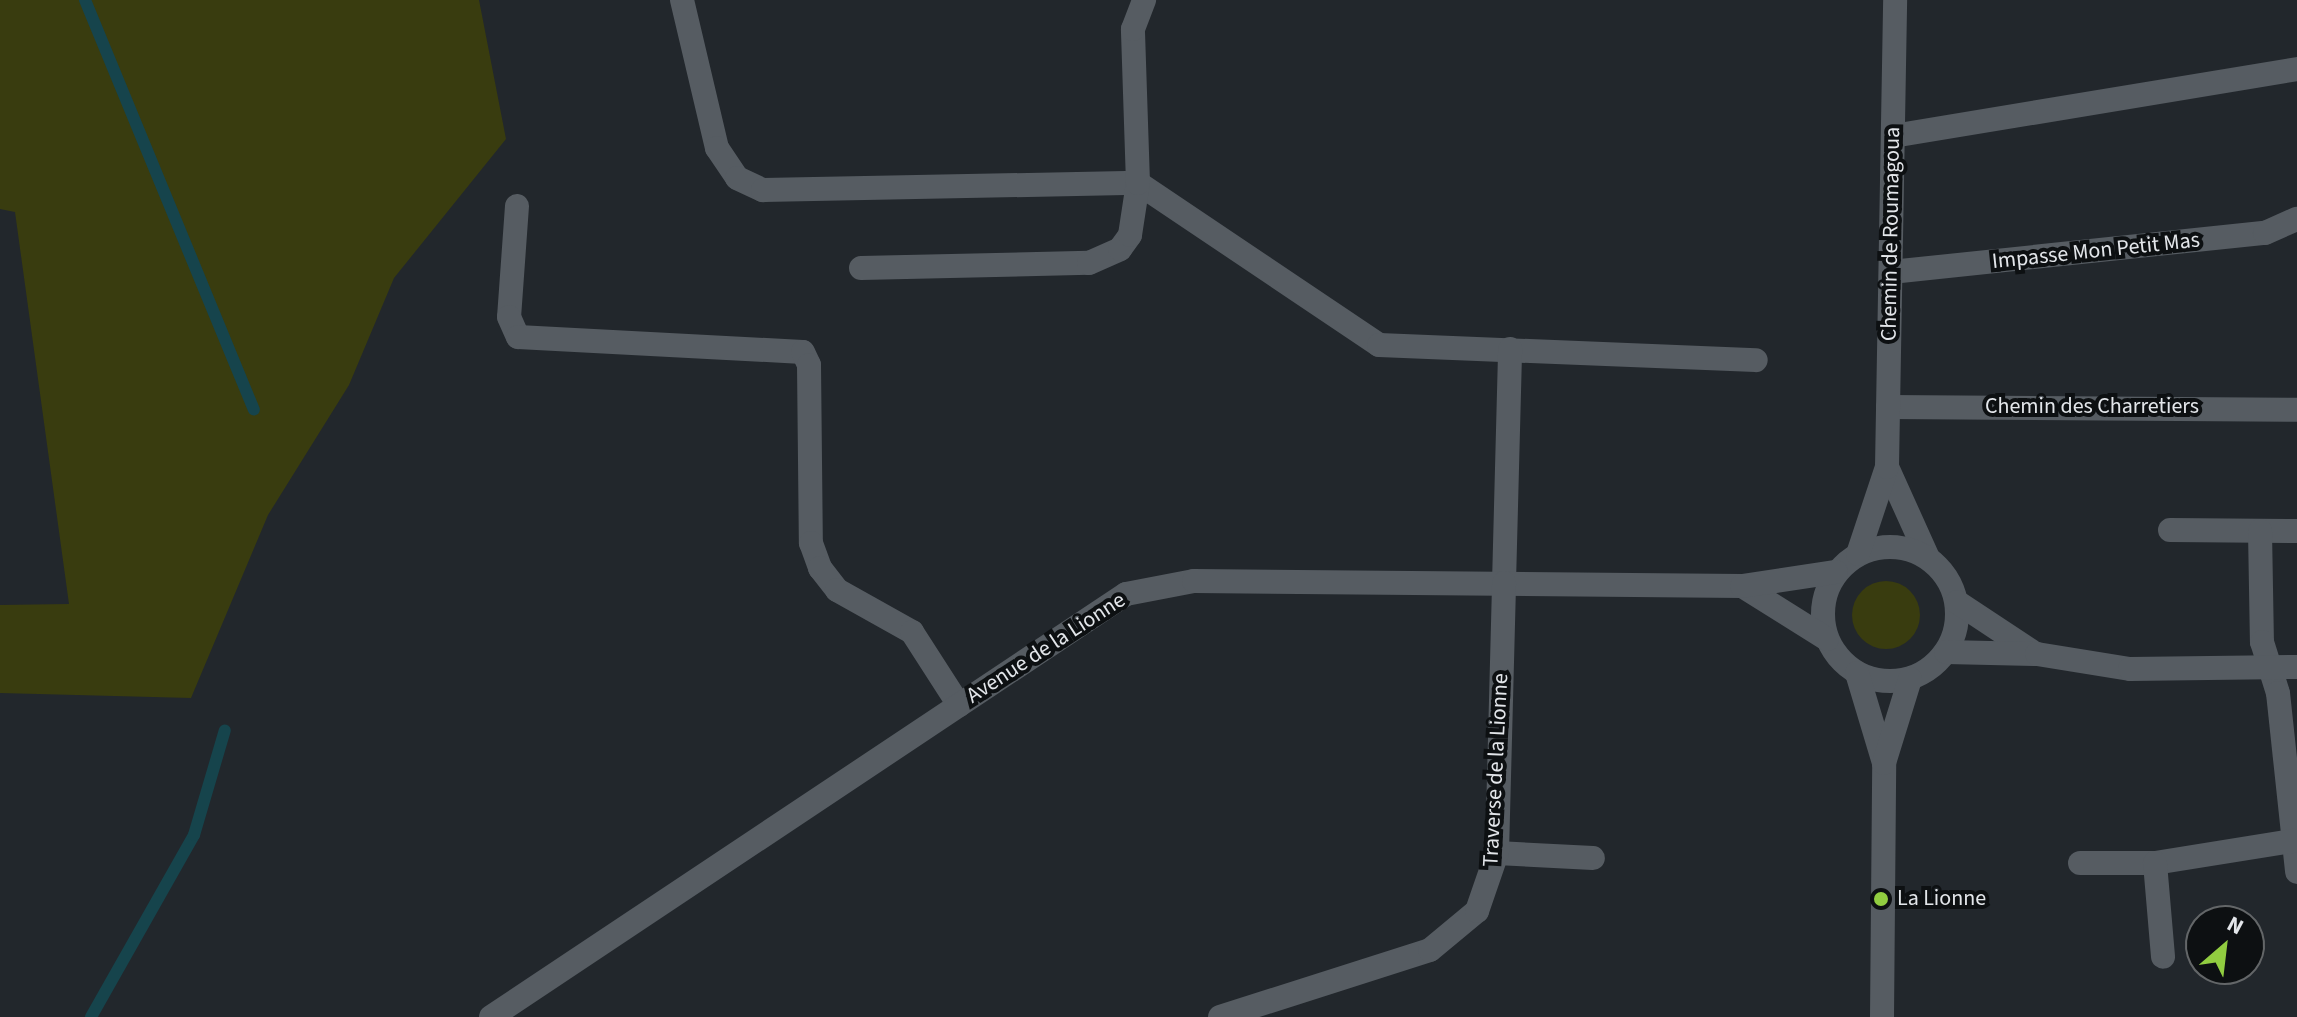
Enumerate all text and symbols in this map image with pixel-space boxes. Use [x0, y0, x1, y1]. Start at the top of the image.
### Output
street label: Chemin de Roumagoua [1876, 127, 1906, 341]
street label: Impasse Mon Petit Mas [1991, 227, 2201, 275]
street label: Chemin des Charretiers [1985, 394, 2199, 420]
street label: Avenue de la Lionne [962, 587, 1130, 709]
street label: Traverse de la Lionne [1478, 673, 1514, 867]
place label: La Lionne [1897, 886, 1986, 912]
marker: La Lionne [1872, 890, 1890, 908]
north arrow [2185, 905, 2265, 985]
text: N [2221, 908, 2249, 943]

